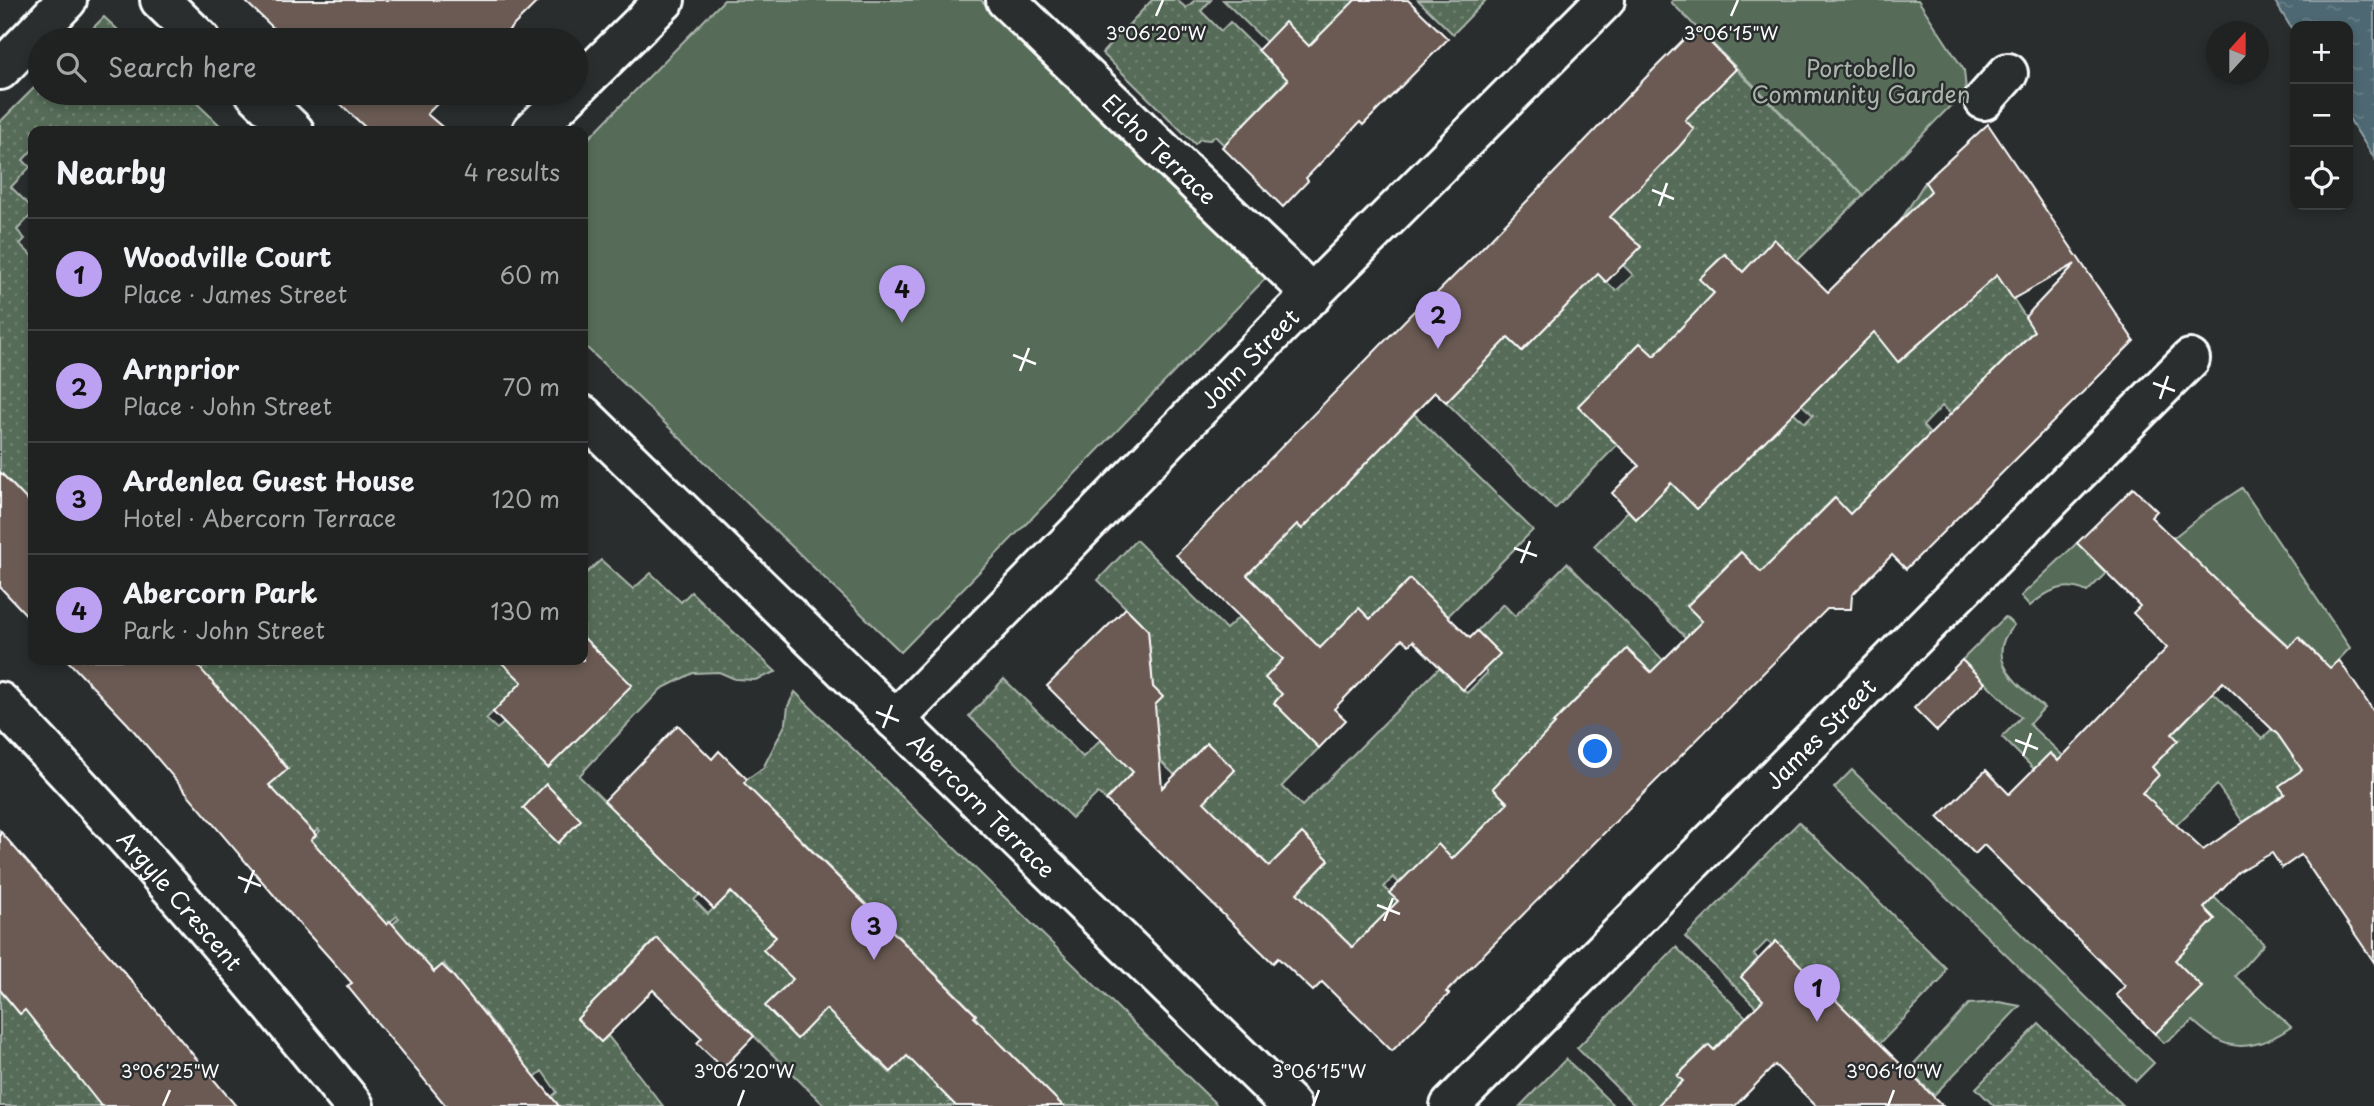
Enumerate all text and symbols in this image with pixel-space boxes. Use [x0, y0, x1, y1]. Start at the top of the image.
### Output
text: 3°06'20"W [1106, 19, 1207, 46]
text: 3°06'15"W [1684, 19, 1779, 46]
north arrow [2206, 21, 2269, 84]
map controls [2290, 21, 2353, 210]
button: + [2290, 21, 2353, 84]
search box [28, 28, 588, 105]
text: Search here [108, 47, 257, 86]
icon: search [52, 48, 90, 86]
park label: Portobello Community Garden [1751, 50, 1971, 111]
button: − [2290, 84, 2353, 147]
street label: Elcho Terrace [1095, 85, 1226, 212]
button: locate [2290, 147, 2353, 210]
text: Nearby [56, 149, 166, 194]
text: 4 results [464, 154, 560, 189]
text: Woodville Court [123, 237, 332, 276]
text: 1 [74, 257, 85, 292]
text: 60 m [500, 257, 560, 292]
pin: 4 [879, 265, 925, 323]
text: Place · James Street [123, 276, 347, 311]
pin: 2 [1415, 291, 1461, 349]
street label: John Street [1191, 300, 1306, 417]
text: Arnprior [123, 349, 239, 388]
text: 2 [71, 369, 87, 404]
text: 70 m [502, 369, 560, 404]
text: Place · John Street [123, 388, 332, 423]
text: Ardenlea Guest House [123, 461, 415, 500]
text: 3 [71, 481, 87, 516]
text: 120 m [492, 481, 560, 516]
text: Hotel · Abercorn Terrace [123, 500, 396, 535]
text: Abercorn Park [123, 573, 317, 612]
text: 4 [71, 593, 87, 628]
text: 130 m [490, 593, 560, 628]
text: Park · John Street [123, 612, 325, 647]
street label: James Street [1756, 669, 1883, 797]
street label: Abercorn Terrace [900, 724, 1064, 885]
your location [1578, 734, 1612, 768]
street label: Argyle Crescent [110, 822, 252, 977]
pin: 3 [851, 902, 897, 960]
pin: 1 [1794, 964, 1840, 1022]
text: 3°06'25"W [121, 1057, 220, 1084]
text: 3°06'20"W [694, 1057, 795, 1084]
text: 3°06'15"W [1272, 1057, 1367, 1084]
text: 3°06'10"W [1846, 1057, 1942, 1084]

